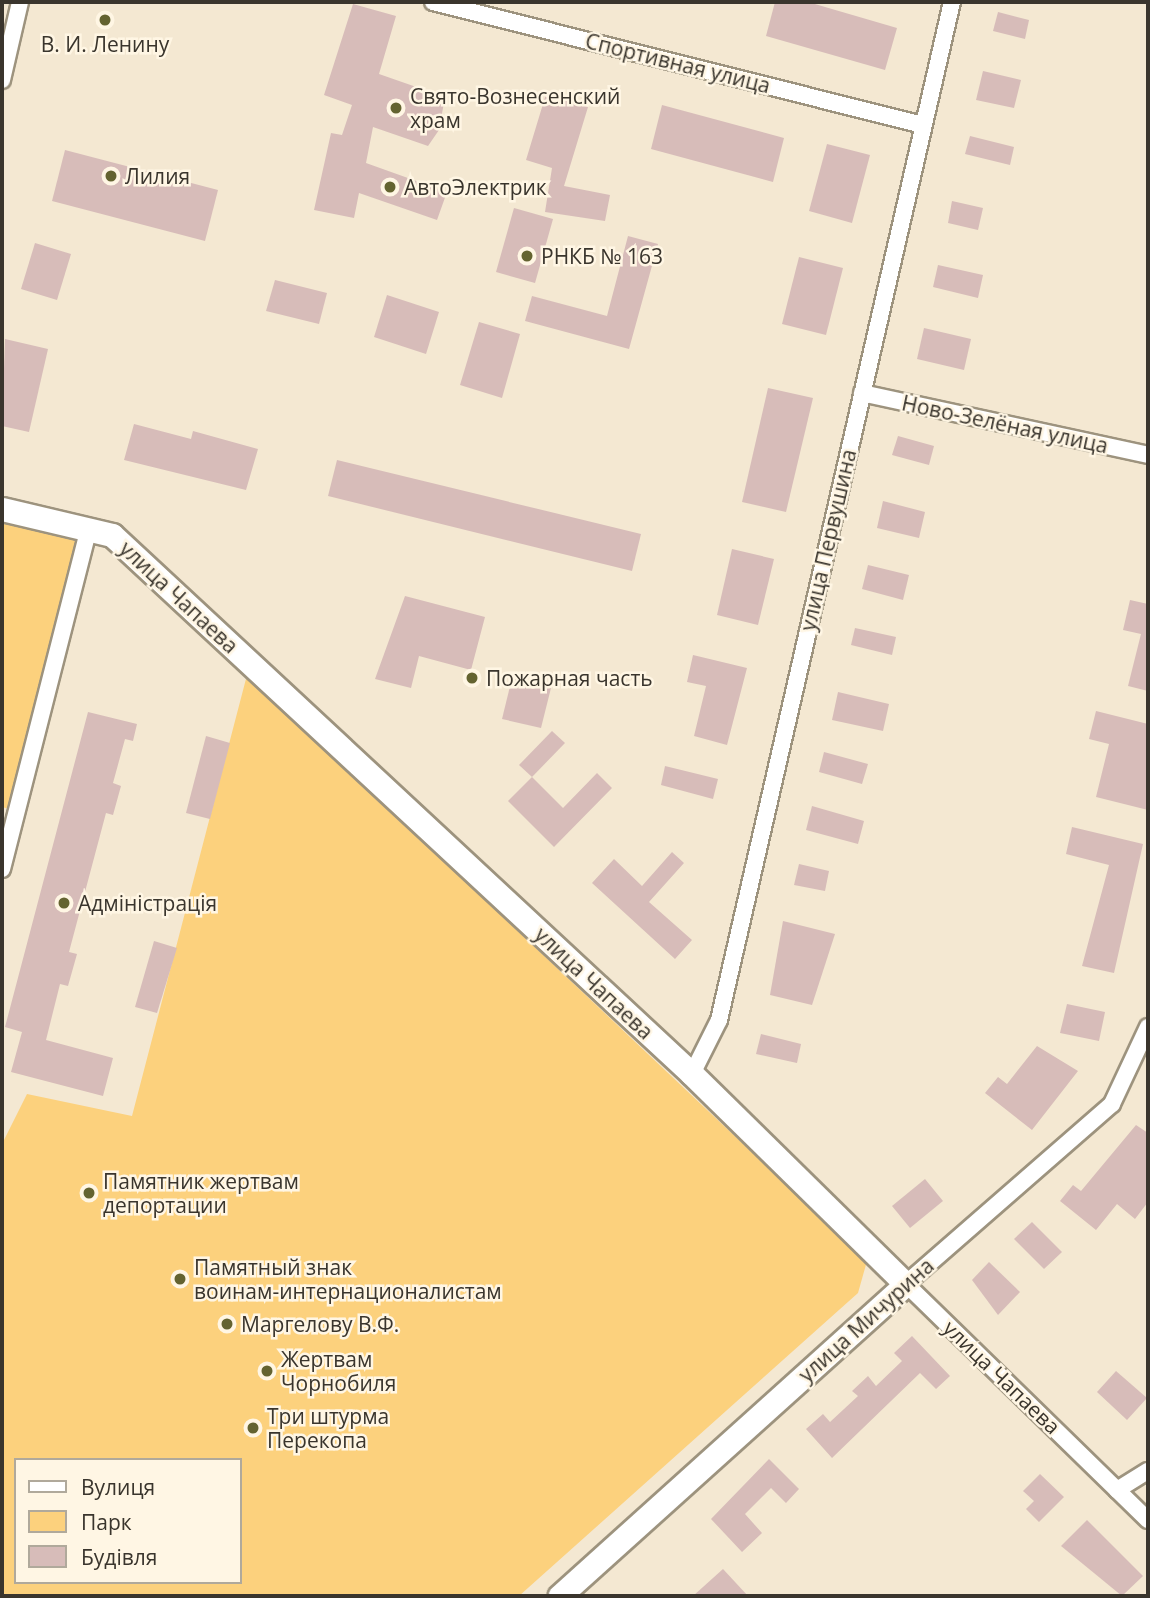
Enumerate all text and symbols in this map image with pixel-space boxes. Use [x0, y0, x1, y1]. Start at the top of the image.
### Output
marker: В. И. Ленину [97, 12, 113, 28]
street label: Спортивная улица [583, 28, 773, 98]
place label: В. И. Ленину [41, 31, 169, 57]
place label: Свято-Вознесенский храм [410, 83, 620, 133]
marker: Свято-Вознесенский храм [388, 100, 404, 116]
place label: Лилия [125, 163, 190, 189]
marker: Лилия [103, 168, 119, 184]
place label: АвтоЭлектрик [404, 174, 547, 200]
marker: АвтоЭлектрик [382, 179, 398, 195]
place label: РНКБ № 163 [541, 243, 663, 269]
marker: РНКБ № 163 [519, 248, 535, 264]
street label: Ново-Зелёная улица [900, 390, 1110, 458]
street label: улица Первушина [795, 447, 861, 633]
street label: улица Чапаева [115, 536, 243, 658]
place label: Пожарная часть [486, 665, 653, 691]
marker: Пожарная часть [464, 670, 480, 686]
place label: Адміністрація [78, 890, 217, 916]
marker: Адміністрація [56, 895, 72, 911]
street label: улица Чапаева [530, 922, 658, 1044]
place label: Памятник жертвам депортации [103, 1168, 299, 1218]
marker: Памятник жертвам депортации [81, 1185, 97, 1201]
street label: улица Мичурина [793, 1253, 939, 1387]
place label: Памятный знак воинам-интернационалистам [194, 1254, 502, 1304]
marker: Памятный знак воинам-интернационалистам [172, 1271, 188, 1287]
place label: Маргелову В.Ф. [241, 1311, 399, 1337]
street label: улица Чапаева [938, 1315, 1066, 1439]
marker: Маргелову В.Ф. [219, 1316, 235, 1332]
place label: Жертвам Чорнобиля [281, 1346, 396, 1396]
marker: Жертвам Чорнобиля [259, 1363, 275, 1379]
place label: Три штурма Перекопа [267, 1403, 389, 1453]
marker: Три штурма Перекопа [245, 1420, 261, 1436]
legend [14, 1458, 242, 1584]
text: Вулиця [81, 1473, 155, 1501]
text: Парк [81, 1508, 132, 1536]
text: Будівля [81, 1543, 157, 1571]

